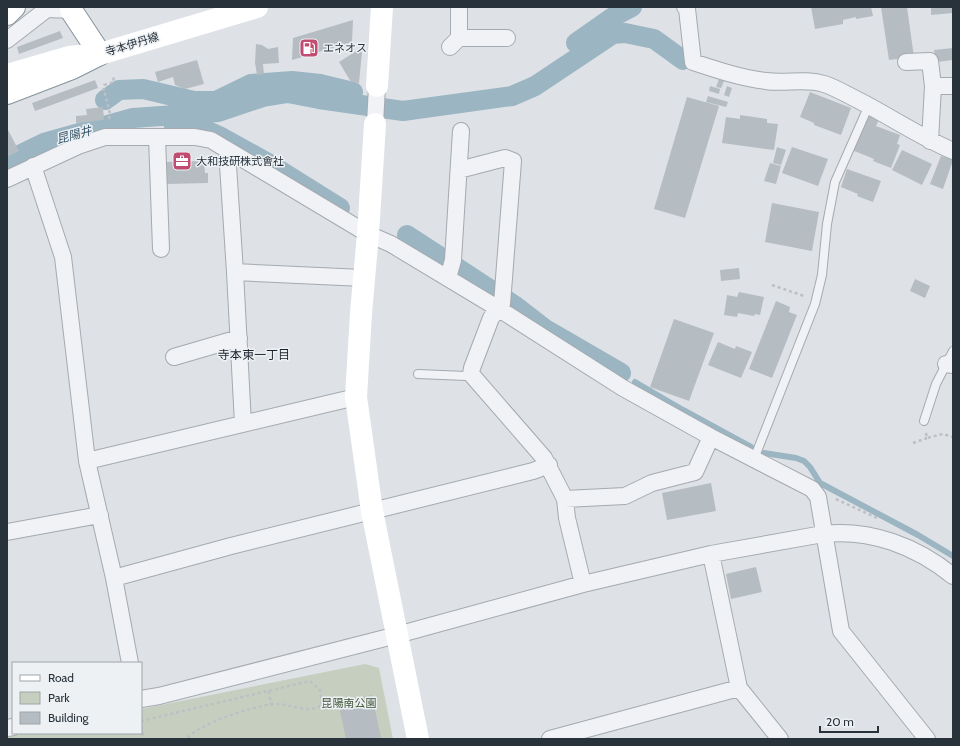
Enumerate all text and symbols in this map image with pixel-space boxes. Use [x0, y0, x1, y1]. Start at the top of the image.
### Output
street label: 寺本伊丹線 [104, 29, 160, 59]
fuel station icon: エネオス [298, 37, 320, 59]
place label: エネオス [323, 41, 367, 55]
water label: 昆陽井 [55, 122, 94, 146]
office icon: 大和技研株式會社 [171, 150, 193, 172]
place label: 大和技研株式會社 [196, 154, 284, 168]
district label: 寺本東一丁目 [218, 347, 290, 362]
legend [12, 662, 142, 734]
text: Road [48, 670, 74, 685]
text: Park [48, 690, 70, 705]
park label: 昆陽南公園 [322, 696, 377, 710]
scale bar [820, 708, 878, 734]
text: Building [48, 710, 90, 725]
text: 20 m [826, 714, 854, 729]

